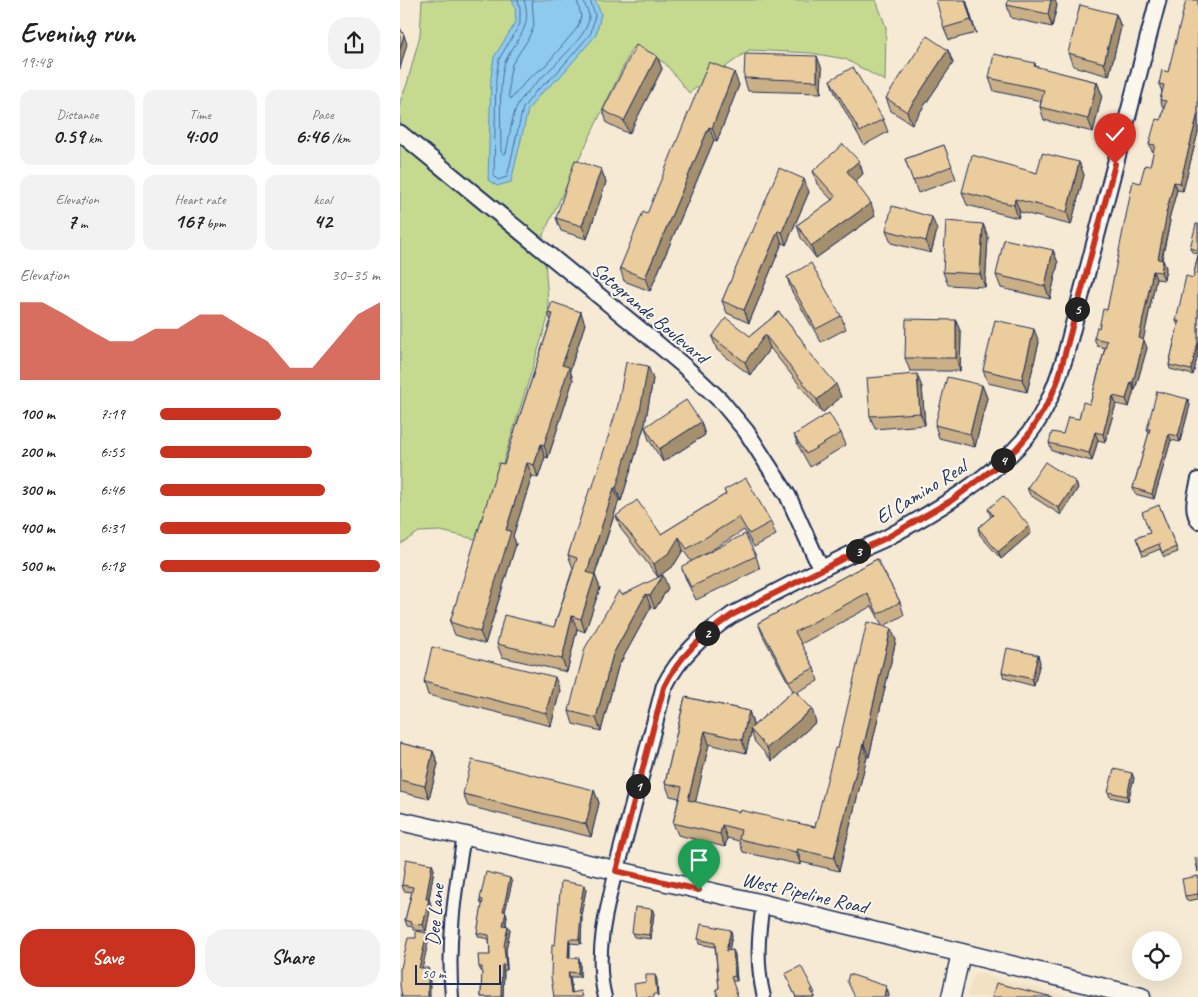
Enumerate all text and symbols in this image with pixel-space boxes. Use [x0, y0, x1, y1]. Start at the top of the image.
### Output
text: Evening run [20, 15, 135, 50]
button: share [328, 17, 380, 69]
text: 19:48 [20, 52, 52, 72]
text: Distance [56, 106, 98, 123]
text: Time [189, 106, 211, 123]
text: Pace [312, 106, 333, 123]
pin [1094, 113, 1136, 164]
icon: check [1101, 120, 1129, 148]
text: 0.59 [53, 123, 85, 149]
text: 4:00 [184, 123, 216, 149]
text: 6:46 [295, 123, 329, 149]
text: km [85, 130, 102, 147]
text: /km [329, 130, 350, 147]
text: Elevation [56, 191, 99, 208]
text: Heart rate [174, 191, 226, 208]
text: kcal [313, 191, 332, 208]
text: 7 [67, 208, 76, 234]
text: 167 [174, 208, 203, 234]
text: 42 [313, 208, 332, 234]
text: m [76, 215, 88, 232]
text: bpm [203, 215, 226, 232]
street label: Sotogrande Boulevard [586, 257, 716, 371]
text: Elevation [20, 265, 69, 285]
text: 30–35 m [331, 265, 380, 285]
pin: 5 [1064, 296, 1090, 322]
text: 5 [1074, 301, 1081, 318]
text: 100 m [20, 404, 55, 424]
text: 7:19 [100, 404, 125, 424]
text: 200 m [20, 442, 55, 462]
text: 6:55 [100, 442, 125, 462]
pin: 4 [990, 448, 1016, 472]
street label: El Camino Real [871, 452, 974, 530]
text: 4 [1000, 452, 1007, 469]
text: 300 m [20, 480, 55, 500]
text: 6:46 [100, 480, 125, 500]
text: 400 m [20, 518, 55, 538]
text: 6:31 [100, 518, 125, 538]
pin: 3 [846, 538, 870, 564]
text: 3 [855, 543, 862, 560]
text: 500 m [20, 556, 54, 576]
text: 6:18 [100, 556, 125, 576]
pin: 2 [694, 620, 720, 646]
text: 2 [704, 625, 711, 642]
pin: 1 [626, 774, 650, 798]
text: 1 [635, 778, 642, 795]
pin [678, 839, 720, 890]
icon: arrive [685, 846, 713, 874]
street label: West Pipeline Road [740, 866, 873, 920]
street label: Dee Lane [420, 882, 450, 947]
button: Save [20, 929, 195, 987]
button: Share [205, 929, 380, 987]
map controls [1132, 931, 1182, 981]
button: locate [1132, 931, 1182, 981]
scale bar [415, 962, 501, 985]
text: 50 m [422, 965, 446, 982]

